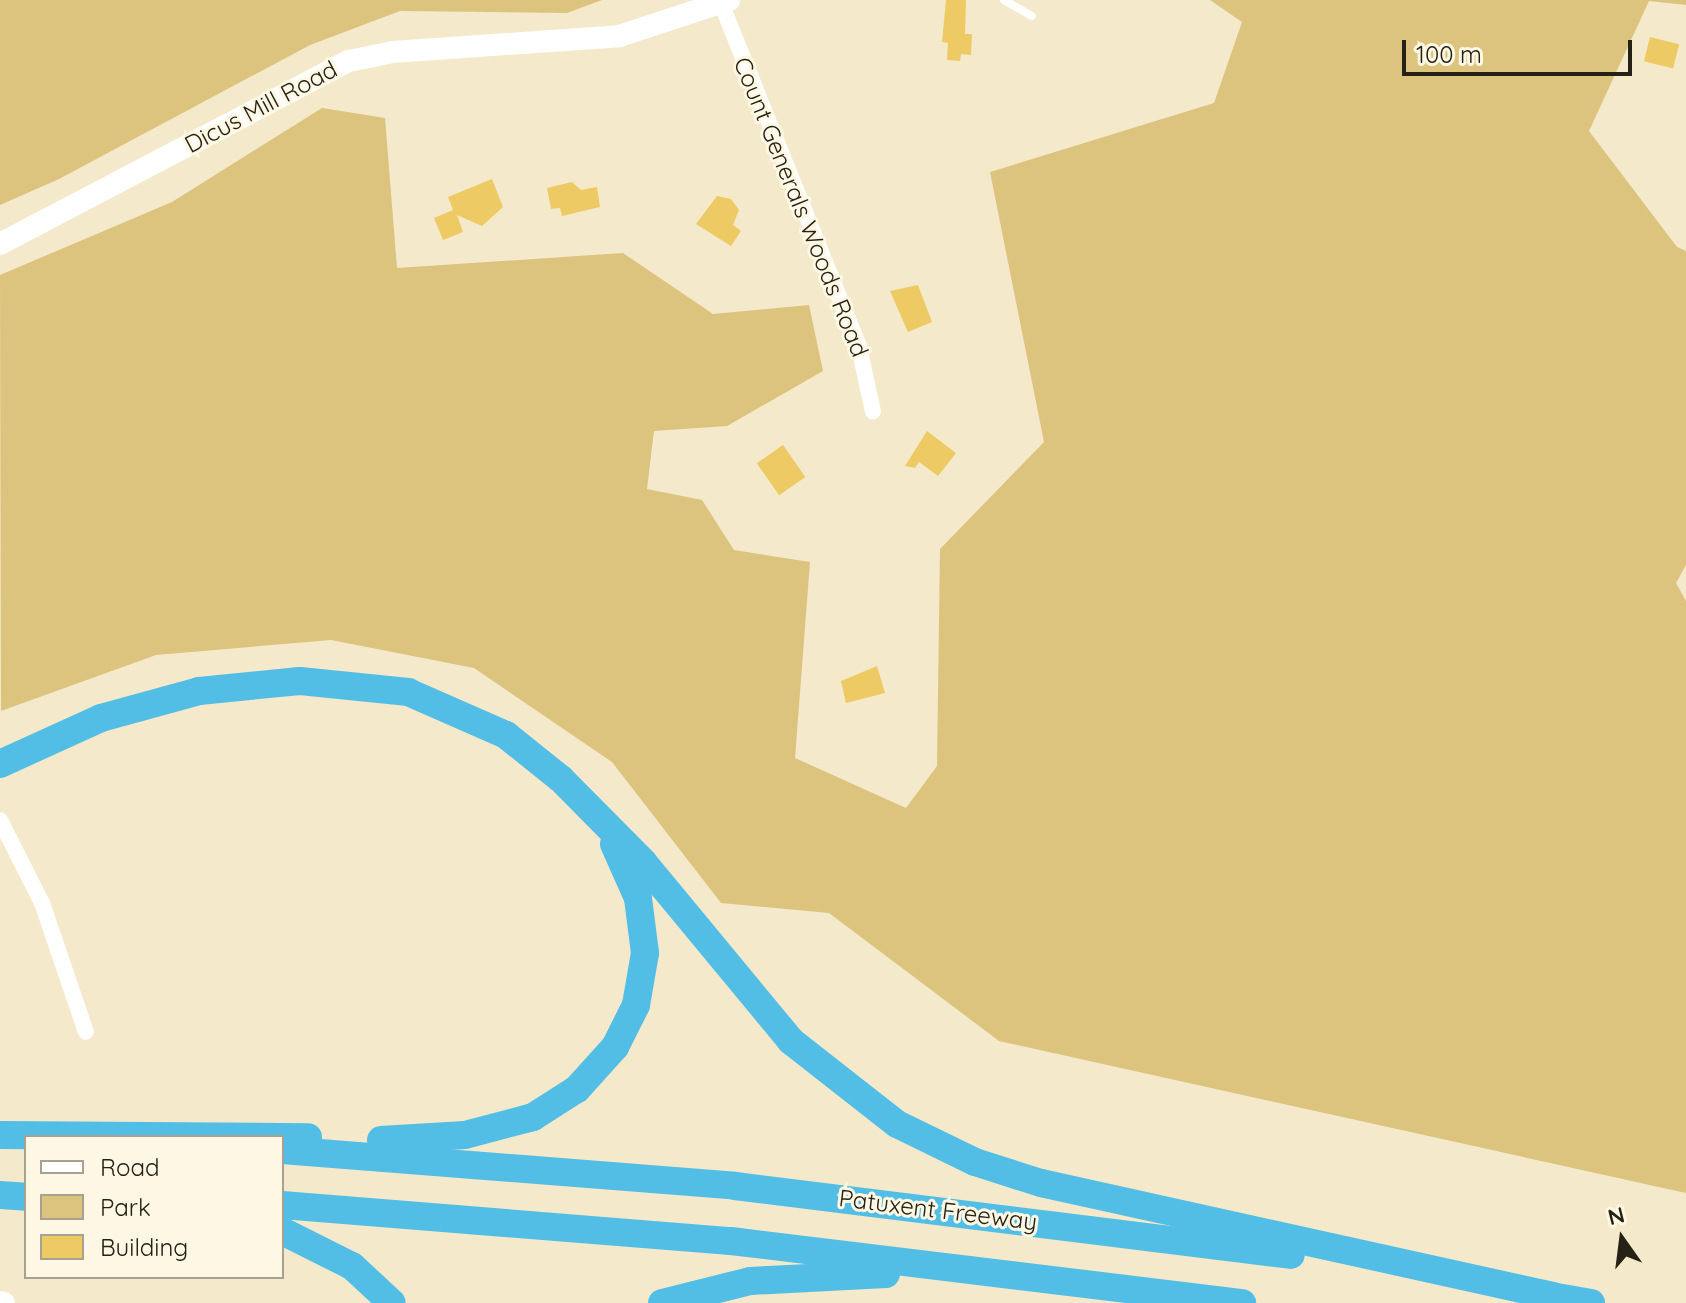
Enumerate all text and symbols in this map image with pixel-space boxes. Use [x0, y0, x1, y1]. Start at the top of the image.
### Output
scale bar [1406, 24, 1636, 74]
text: 100 m [1416, 39, 1482, 69]
street label: Count Generals Woods Road [728, 53, 874, 361]
street label: Dicus Mill Road [180, 55, 342, 159]
legend [24, 1135, 284, 1279]
text: Road [100, 1152, 160, 1182]
street label: Patuxent Freeway [837, 1184, 1039, 1236]
text: Park [100, 1192, 151, 1222]
north arrow [1582, 1199, 1662, 1279]
text: N [1605, 1200, 1627, 1231]
text: Building [100, 1232, 188, 1262]

